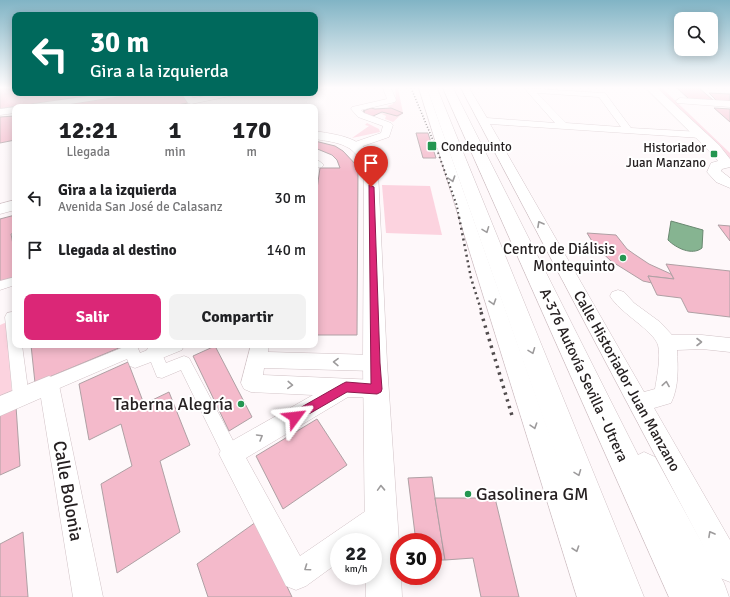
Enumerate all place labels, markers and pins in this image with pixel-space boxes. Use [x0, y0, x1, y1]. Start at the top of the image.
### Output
place label: Condequinto [441, 139, 512, 155]
marker: Condequinto [426, 140, 438, 152]
place label: Historiador Juan Manzano [626, 140, 706, 171]
pin [354, 146, 388, 187]
marker: Historiador Juan Manzano [709, 149, 719, 159]
place label: Centro de Diálisis Montequinto [503, 240, 615, 275]
marker: Centro de Diálisis Montequinto [618, 253, 628, 263]
place label: Taberna Alegría [113, 393, 233, 415]
marker: Taberna Alegría [236, 399, 246, 409]
place label: Gasolinera GM [476, 483, 589, 505]
marker: Gasolinera GM [463, 489, 473, 499]

